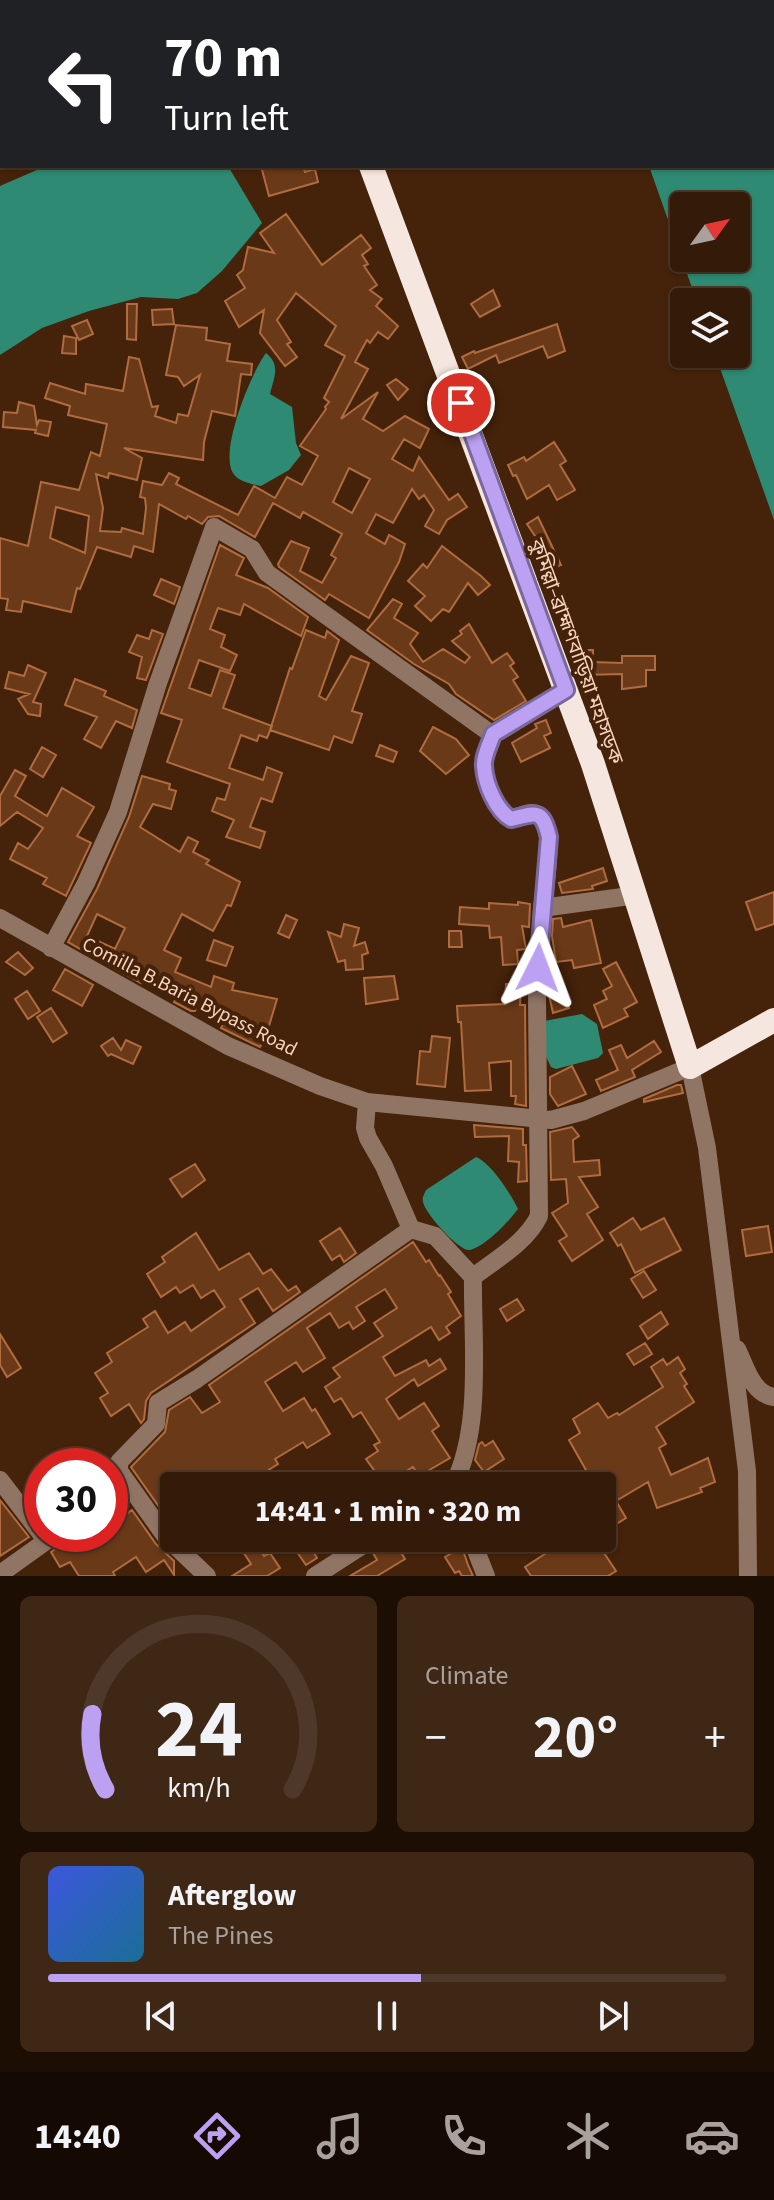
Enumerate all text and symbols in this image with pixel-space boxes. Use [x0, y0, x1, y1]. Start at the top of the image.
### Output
text: 70 m [164, 19, 282, 98]
icon: left [32, 32, 136, 136]
text: Turn left [164, 93, 289, 144]
north arrow [670, 192, 750, 272]
map controls [670, 192, 750, 368]
button: layers [670, 288, 750, 368]
pin [427, 369, 495, 437]
icon: arrive [439, 381, 483, 425]
street label: কুমিল্লা–ব্রাহ্মণবাড়িয়া মহাসড়ক [522, 534, 630, 769]
position arrow [496, 926, 580, 1010]
street label: Comilla B.Baria Bypass Road [77, 930, 302, 1063]
speed limit sign: 30 [24, 1448, 128, 1552]
text: 14:41 · 1 min · 320 m [255, 1490, 521, 1533]
text: Climate [425, 1657, 509, 1694]
text: 24 [155, 1671, 242, 1789]
text: 20° [533, 1696, 618, 1781]
text: − [425, 1707, 447, 1770]
text: + [704, 1707, 726, 1770]
text: km/h [167, 1768, 230, 1808]
text: Afterglow [168, 1874, 296, 1917]
text: The Pines [168, 1917, 273, 1954]
icon: previous [139, 1994, 183, 2038]
icon: pause [365, 1994, 409, 2038]
icon: next [591, 1994, 635, 2038]
icon: directions [189, 2108, 245, 2164]
icon: music [312, 2108, 368, 2164]
icon: phone [436, 2108, 492, 2164]
icon: climate [560, 2108, 616, 2164]
icon: car [684, 2108, 740, 2164]
text: 14:40 [34, 2111, 121, 2162]

